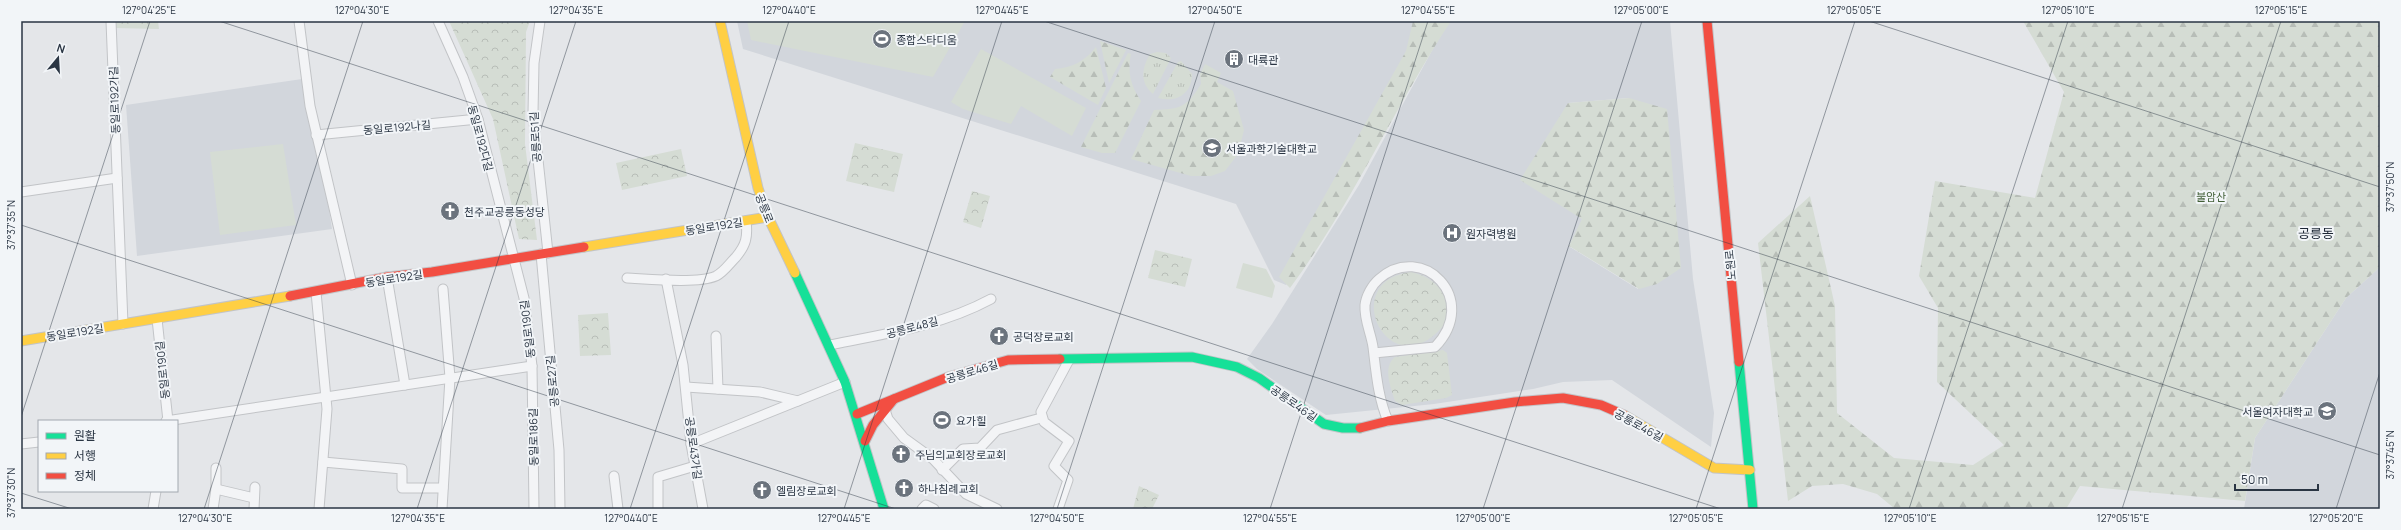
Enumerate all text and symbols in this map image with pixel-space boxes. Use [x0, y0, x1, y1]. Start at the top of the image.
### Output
text: 127°04'25"E [122, 3, 176, 17]
text: 127°04'30"E [335, 3, 389, 17]
text: 127°04'35"E [549, 3, 603, 17]
text: 127°04'40"E [762, 3, 816, 17]
text: 127°04'45"E [975, 3, 1029, 17]
text: 127°04'50"E [1188, 3, 1243, 17]
text: 127°04'55"E [1401, 3, 1455, 17]
text: 127°05'00"E [1614, 3, 1669, 17]
text: 127°05'05"E [1827, 3, 1882, 17]
text: 127°05'10"E [2042, 3, 2095, 17]
text: 127°05'15"E [2255, 3, 2308, 17]
sports icon: 종합스타디움 [871, 28, 893, 50]
place label: 종합스타디움 [896, 32, 957, 47]
north arrow [38, 38, 78, 78]
text: N [55, 40, 67, 56]
building icon: 대륙관 [1223, 48, 1245, 70]
place label: 대륙관 [1248, 52, 1278, 67]
street label: 동일로192가길 [105, 66, 123, 134]
street label: 동일로192다길 [465, 103, 497, 173]
street label: 공릉로51길 [526, 111, 544, 163]
street label: 동일로192나길 [362, 117, 432, 137]
school or university icon: 서울과학기술대학교 [1201, 137, 1223, 159]
place label: 서울과학기술대학교 [1226, 141, 1317, 156]
text: 37°37'50"N [2383, 162, 2397, 212]
park label: 불암산 [2196, 189, 2226, 204]
street label: 공릉로 [753, 191, 777, 225]
text: 37°37'35"N [4, 200, 18, 250]
church icon: 천주교공릉동성당 [439, 200, 461, 222]
place label: 천주교공릉동성당 [464, 204, 545, 219]
street label: 동일로192길 [684, 214, 744, 238]
hospital icon: 원자력병원 [1441, 222, 1463, 244]
district label: 공릉동 [2298, 224, 2334, 242]
place label: 원자력병원 [1466, 226, 1517, 241]
street label: 노원로 [1721, 249, 1739, 281]
street label: 동일로192길 [364, 266, 424, 290]
street label: 동일로190길 [516, 299, 538, 359]
street label: 공릉로48길 [884, 313, 940, 341]
street label: 동일로192길 [45, 320, 105, 344]
church icon: 공덕장로교회 [988, 325, 1010, 347]
place label: 공덕장로교회 [1013, 329, 1074, 344]
street label: 동일로190길 [151, 340, 173, 400]
street label: 공릉로27길 [542, 354, 562, 408]
street label: 공릉로46길 [944, 356, 1000, 386]
street label: 공릉로46길 [1268, 381, 1320, 425]
school or university icon: 서울여자대학교 [2316, 400, 2338, 422]
place label: 서울여자대학교 [2242, 404, 2313, 419]
street label: 공릉로46길 [1612, 405, 1666, 445]
street label: 동일로186길 [525, 408, 541, 466]
sports icon: 요가힐 [931, 409, 953, 431]
place label: 요가힐 [956, 413, 986, 428]
street label: 공릉로43가길 [682, 416, 706, 480]
legend [38, 420, 178, 492]
text: 원활 [74, 427, 96, 444]
text: 37°37'45"N [2383, 430, 2397, 479]
church icon: 주님의교회장로교회 [890, 443, 912, 465]
text: 서행 [74, 447, 96, 464]
place label: 주님의교회장로교회 [915, 447, 1006, 462]
scale bar [2235, 466, 2318, 492]
text: 정체 [74, 467, 96, 484]
text: 37°37'30"N [4, 468, 18, 518]
text: 50 m [2241, 471, 2268, 488]
church icon: 하나침례교회 [893, 477, 915, 499]
church icon: 엘림장로교회 [751, 479, 773, 501]
place label: 하나침례교회 [918, 481, 979, 496]
place label: 엘림장로교회 [776, 483, 837, 498]
text: 127°04'30"E [178, 511, 232, 525]
text: 127°04'35"E [391, 511, 445, 525]
text: 127°04'40"E [604, 511, 658, 525]
text: 127°04'45"E [817, 511, 871, 525]
text: 127°04'50"E [1030, 511, 1085, 525]
text: 127°04'55"E [1243, 511, 1297, 525]
text: 127°05'00"E [1456, 511, 1511, 525]
text: 127°05'05"E [1669, 511, 1724, 525]
text: 127°05'10"E [1884, 511, 1937, 525]
text: 127°05'15"E [2097, 511, 2150, 525]
text: 127°05'20"E [2309, 511, 2364, 525]

